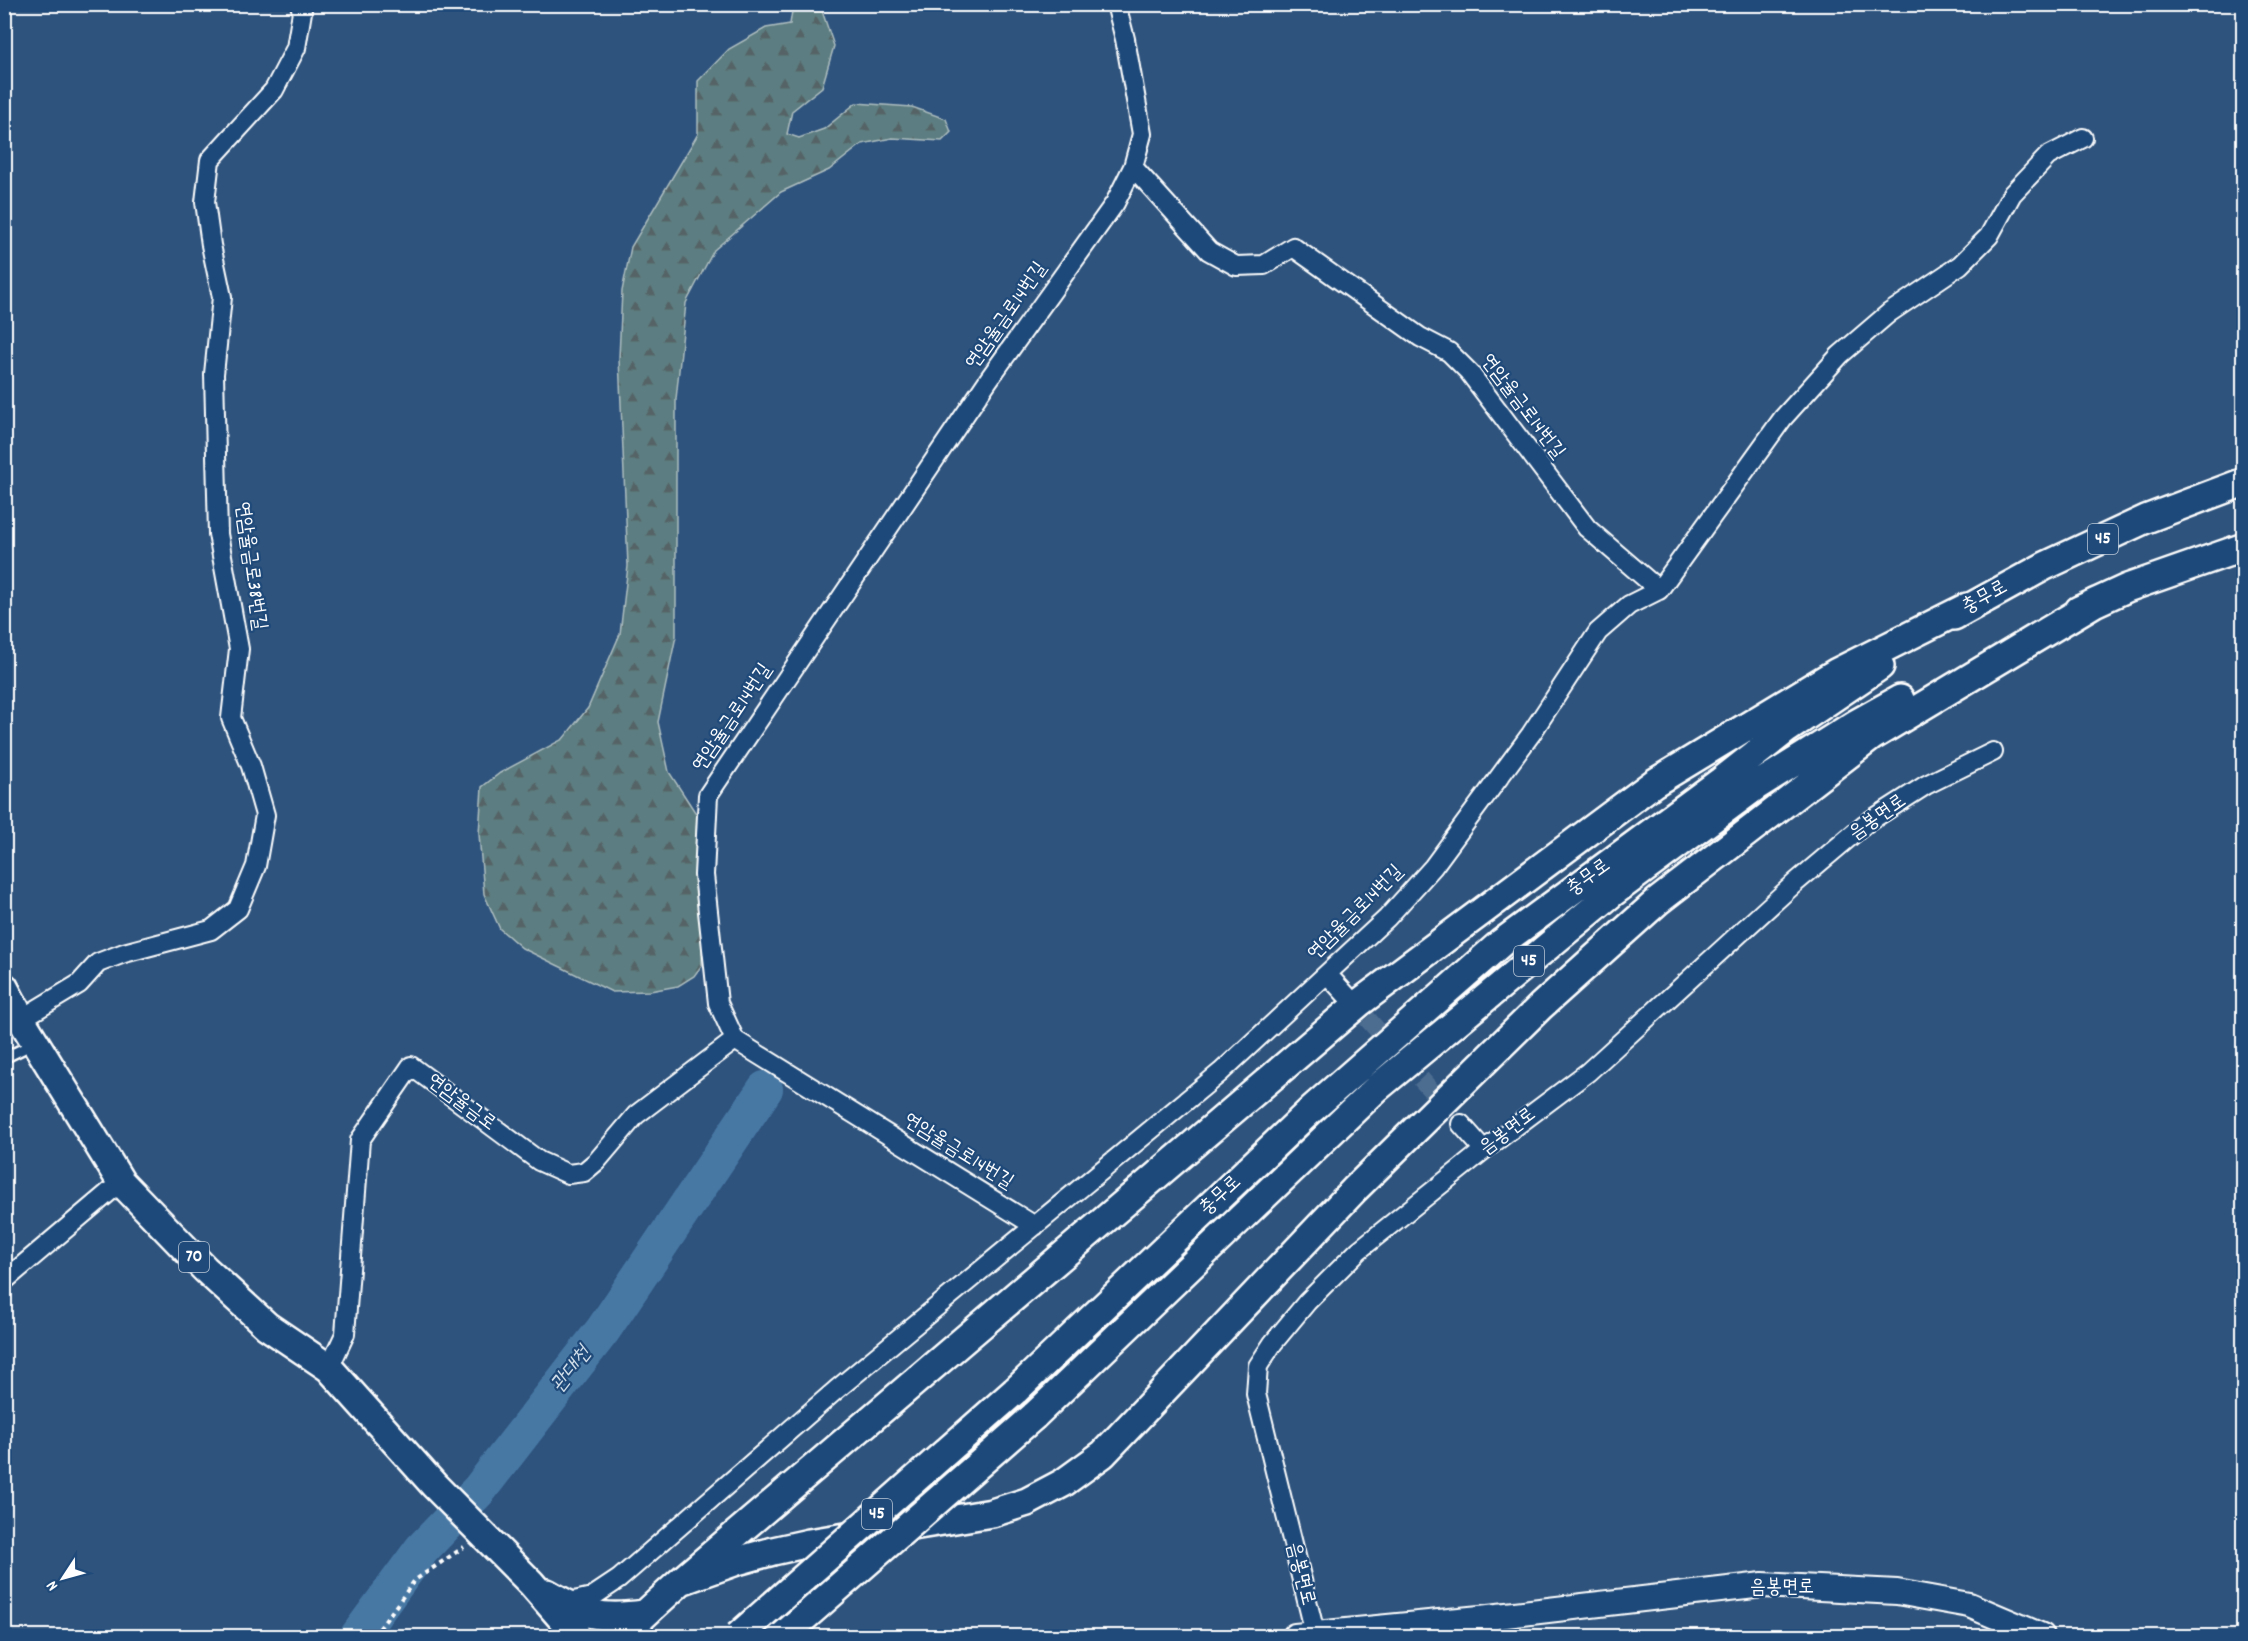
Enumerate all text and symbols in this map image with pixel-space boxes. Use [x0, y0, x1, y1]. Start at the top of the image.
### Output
street label: 연암율금로14번길 [960, 257, 1054, 375]
street label: 연암율금로14번길 [1473, 349, 1571, 465]
street label: 연암율금로38번길 [227, 500, 273, 632]
road number: 45 [2088, 524, 2118, 554]
street label: 충무로 [1957, 574, 2013, 622]
street label: 연암율금로14번길 [686, 658, 780, 778]
street label: 음봉면로 [1844, 788, 1912, 848]
street label: 충무로 [1561, 852, 1617, 904]
street label: 연암율금로14번길 [1302, 859, 1410, 967]
road number: 45 [1514, 946, 1544, 976]
street label: 연암율금로 [420, 1068, 502, 1138]
street label: 음봉면로 [1474, 1101, 1542, 1163]
street label: 연암율금로14번길 [897, 1107, 1019, 1197]
street label: 충무로 [1194, 1169, 1248, 1223]
road number: 70 [179, 1242, 209, 1272]
water label: 관대천 [545, 1339, 601, 1399]
road number: 45 [862, 1499, 892, 1529]
street label: 음봉면로 [1279, 1539, 1321, 1609]
north arrow [33, 1548, 93, 1608]
street label: 음봉면로 [1750, 1574, 1814, 1602]
text: N [41, 1575, 65, 1595]

